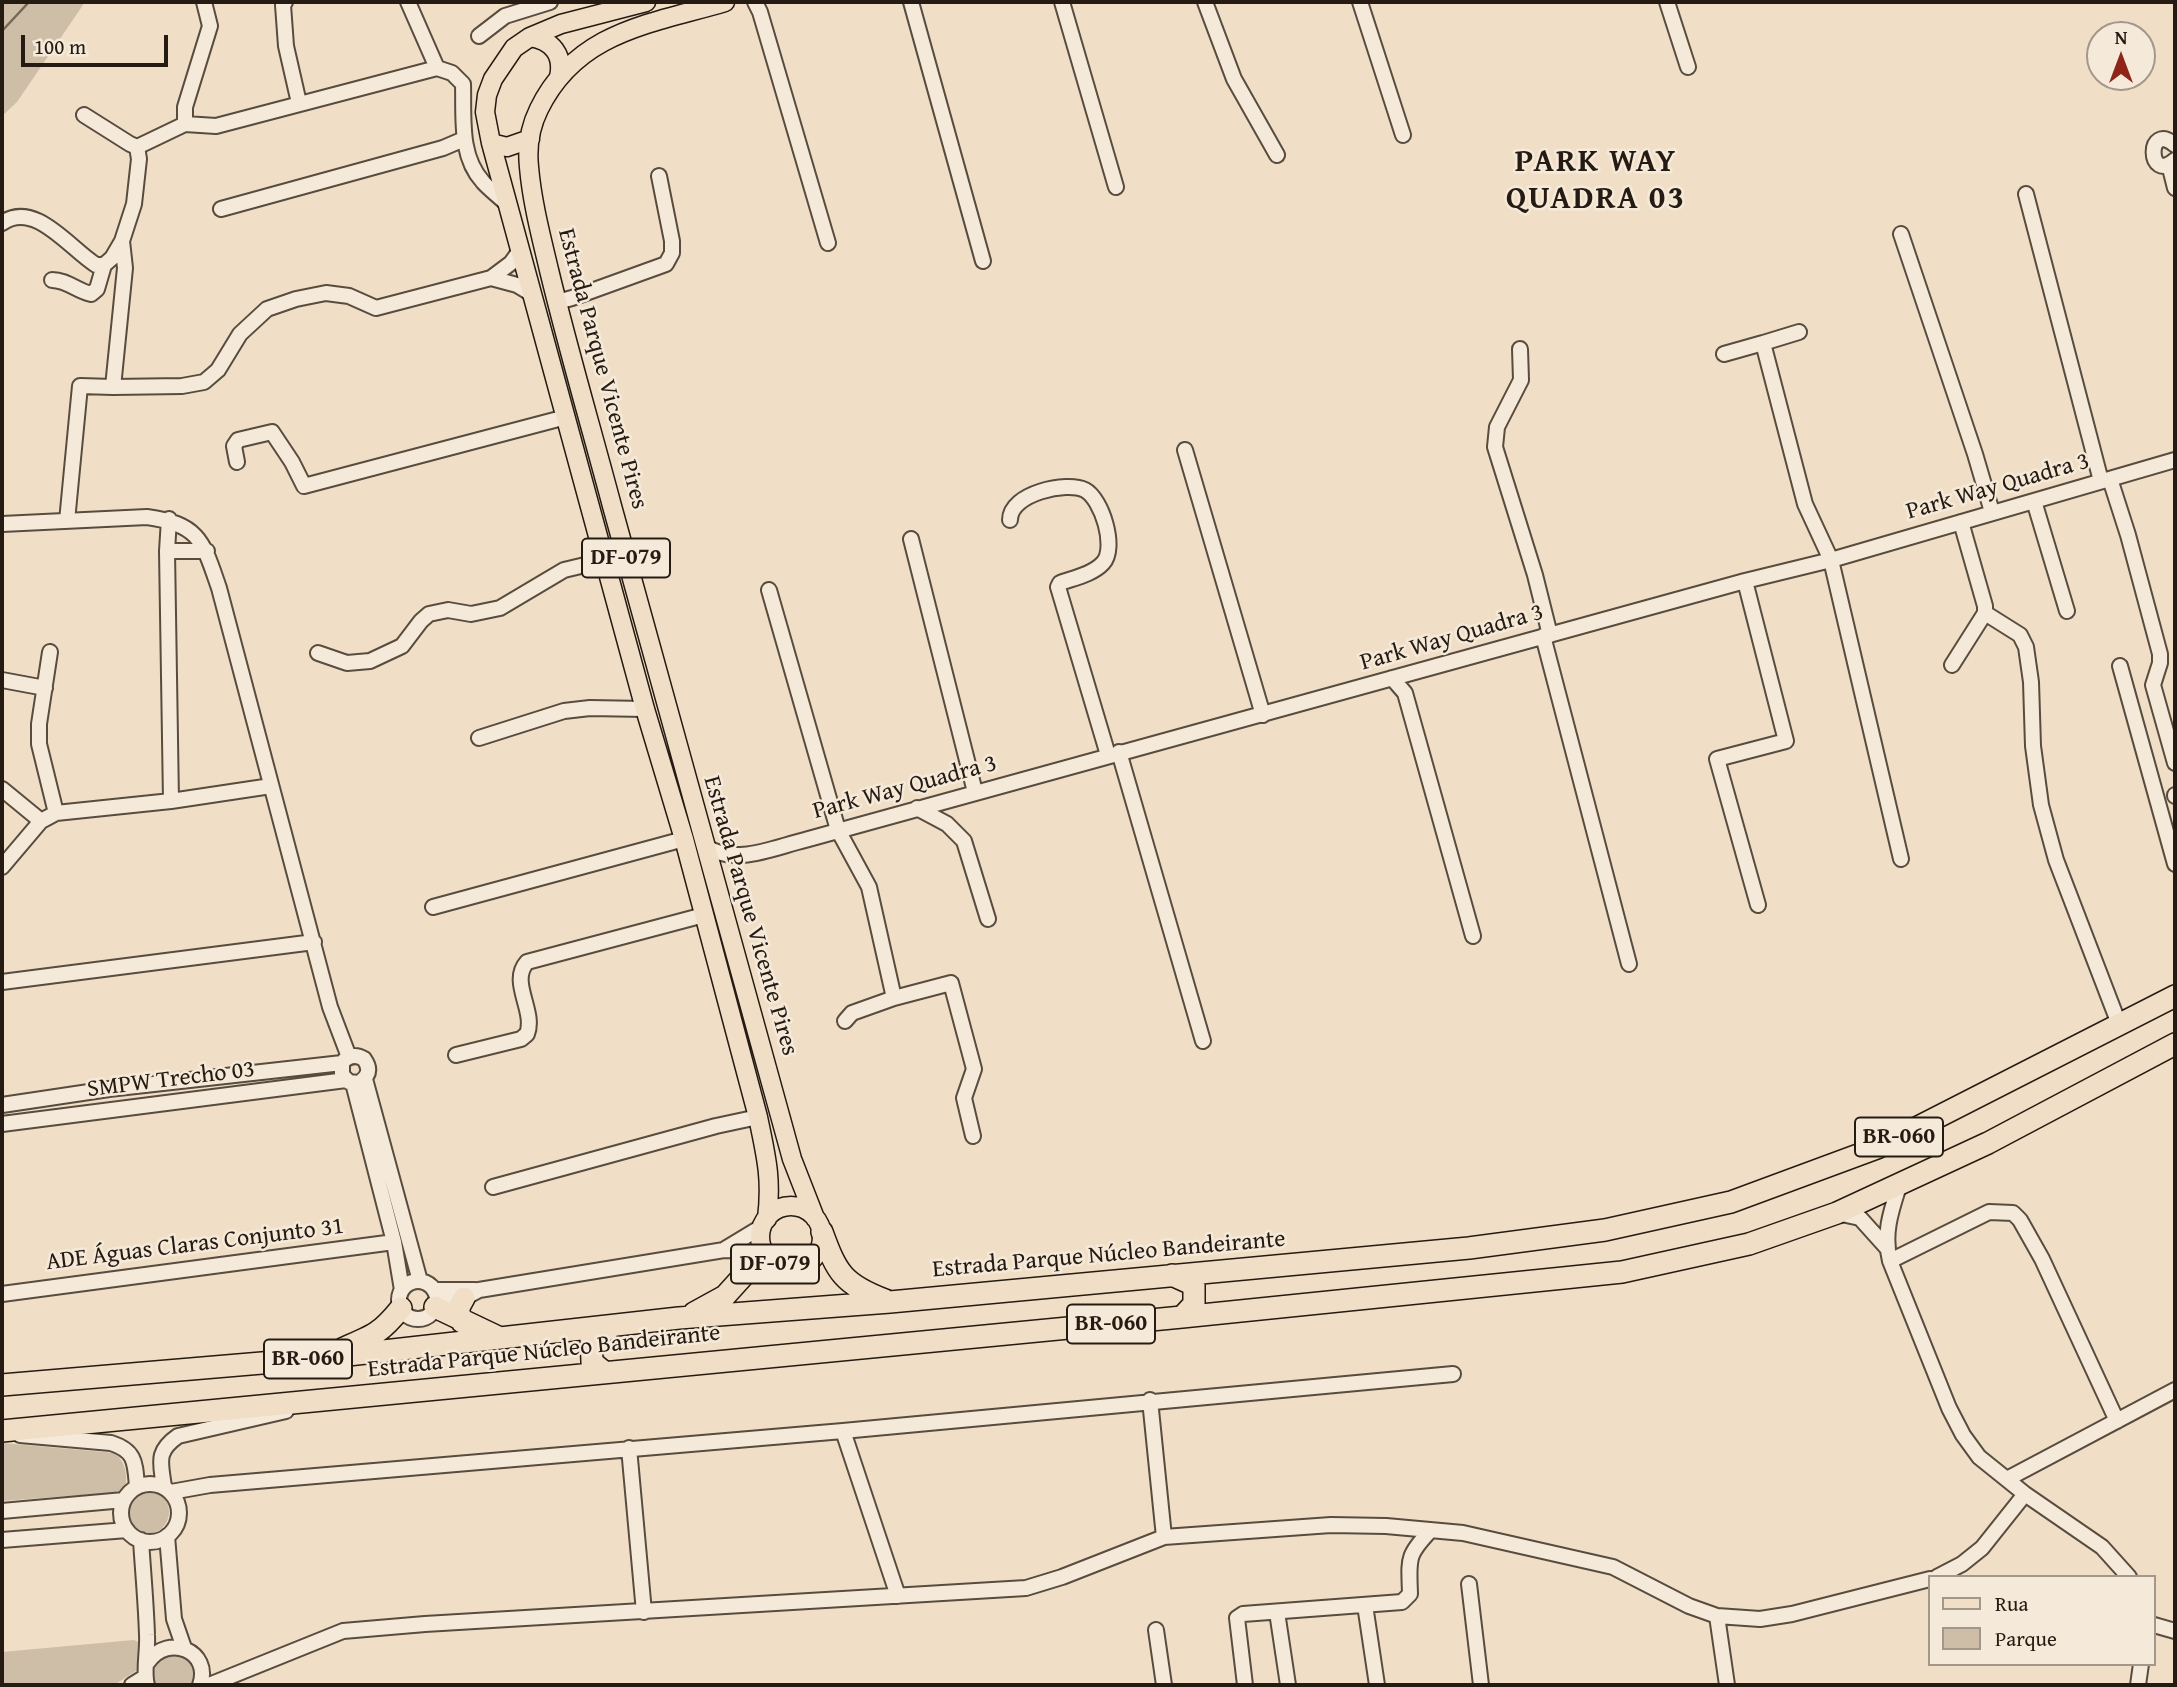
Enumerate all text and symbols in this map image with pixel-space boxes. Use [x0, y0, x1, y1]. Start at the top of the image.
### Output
scale bar [24, 21, 172, 65]
north arrow [2086, 21, 2156, 91]
text: N [2115, 23, 2127, 51]
text: 100 m [34, 31, 86, 62]
district label: PARK WAY QUADRA 03 [1507, 144, 1685, 219]
street label: Estrada Parque Vicente Pires [551, 226, 653, 512]
street label: Park Way Quadra 3 [1903, 447, 2093, 527]
road number: DF-079 [582, 538, 670, 578]
street label: Park Way Quadra 3 [1357, 598, 1547, 678]
street label: Park Way Quadra 3 [810, 750, 1000, 826]
street label: Estrada Parque Vicente Pires [696, 773, 804, 1059]
street label: SMPW Trecho 03 [86, 1055, 256, 1105]
road number: BR-060 [1855, 1118, 1943, 1156]
street label: ADE Águas Claras Conjunto 31 [44, 1212, 346, 1278]
street label: Estrada Parque Núcleo Bandeirante [931, 1225, 1287, 1285]
road number: DF-079 [731, 1245, 819, 1284]
road number: BR-060 [1067, 1304, 1155, 1344]
street label: Estrada Parque Núcleo Bandeirante [366, 1319, 722, 1385]
road number: BR-060 [264, 1340, 352, 1378]
legend [1928, 1575, 2156, 1666]
text: Rua [1995, 1588, 2028, 1619]
text: Parque [1995, 1623, 2057, 1654]

